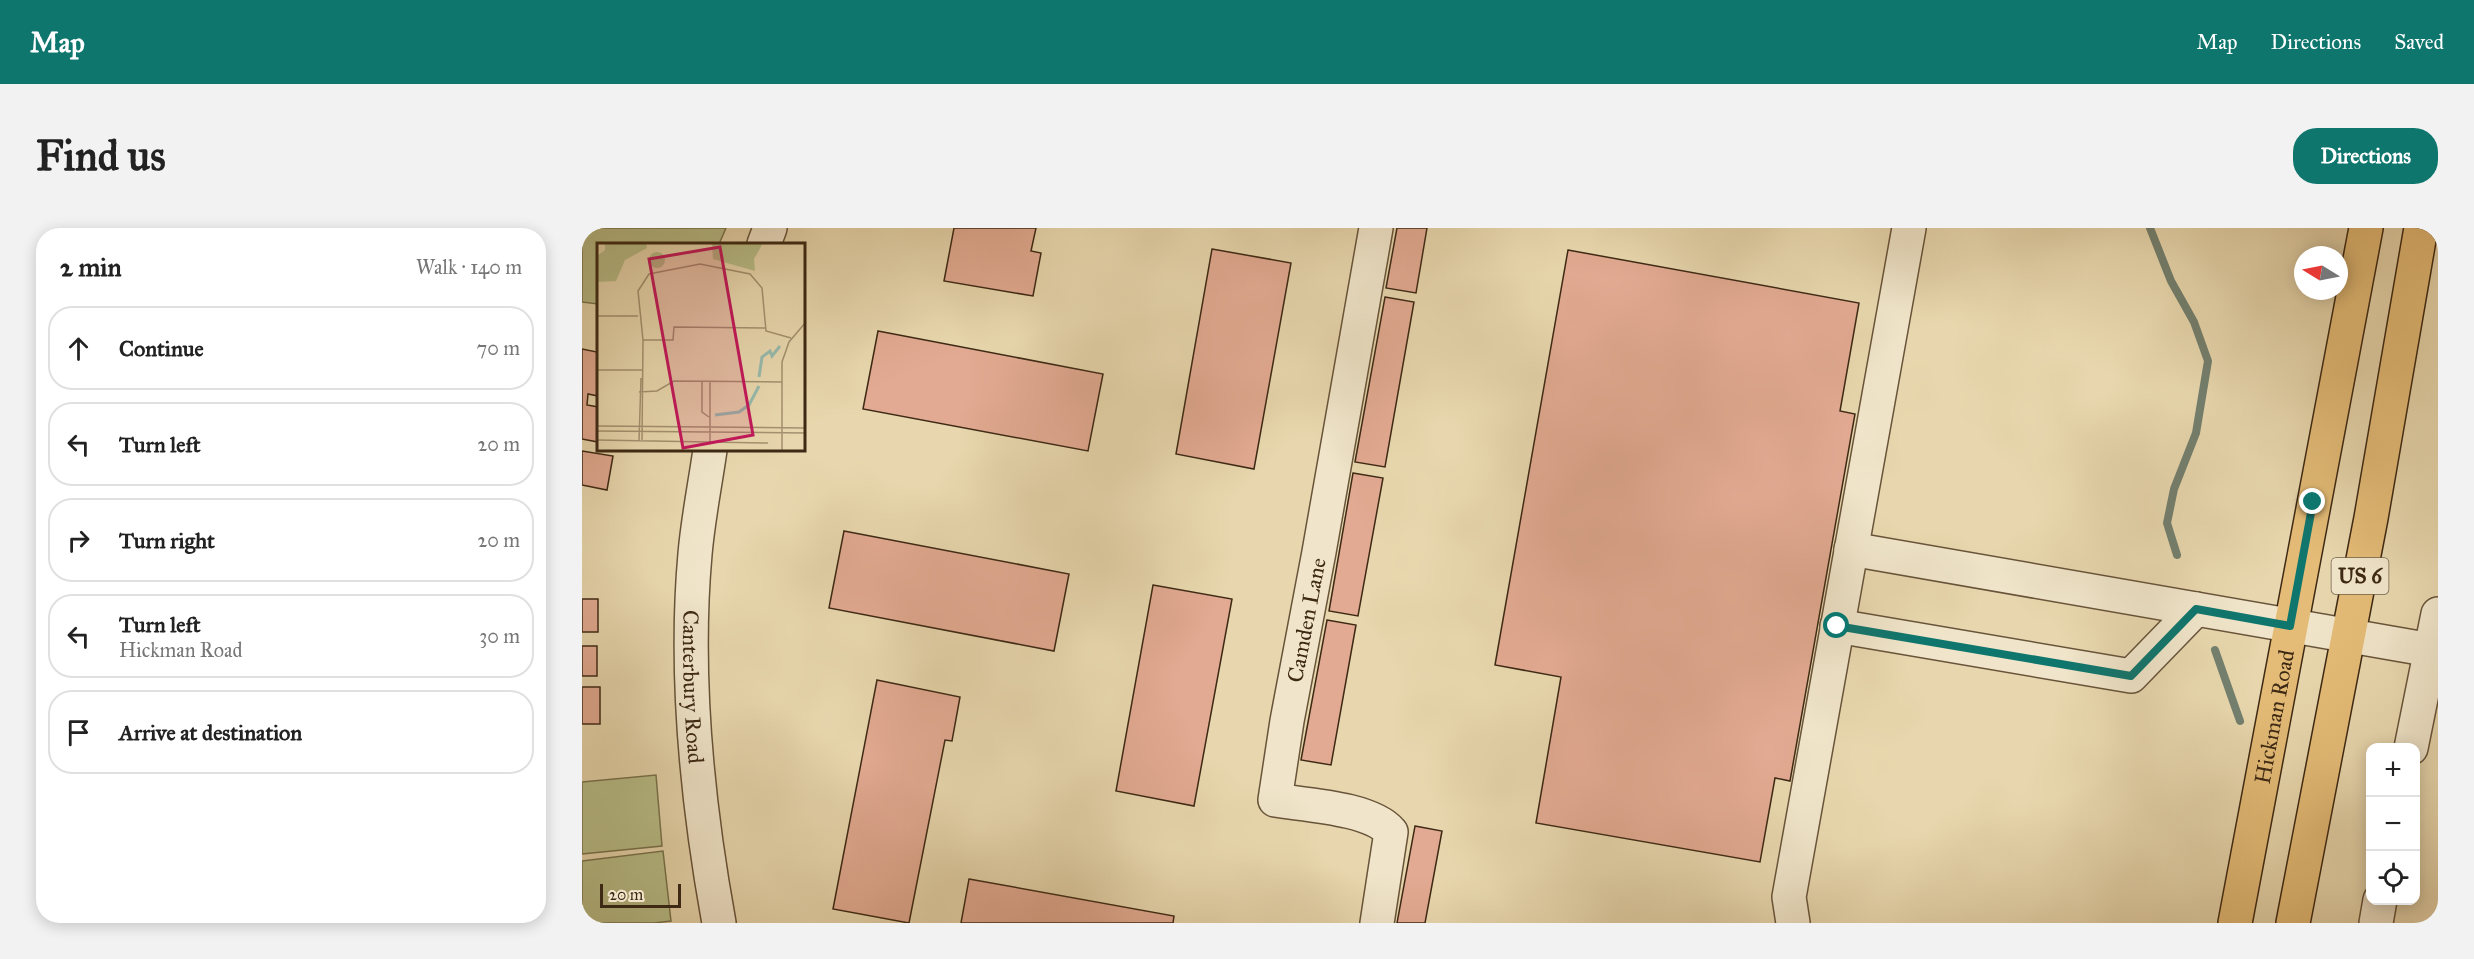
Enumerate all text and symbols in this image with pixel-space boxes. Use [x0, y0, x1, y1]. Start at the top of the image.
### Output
text: Map [30, 25, 85, 60]
text: Map [2197, 29, 2238, 55]
text: Directions [2271, 29, 2361, 55]
text: Saved [2394, 29, 2444, 55]
button: Directions [2293, 128, 2438, 184]
text: Find us [36, 130, 166, 182]
inset map [597, 243, 806, 452]
north arrow [2294, 246, 2348, 300]
text: 2 min [60, 251, 121, 283]
text: Walk · 140 m [416, 255, 522, 279]
icon: ahead [62, 332, 95, 365]
text: Continue [119, 335, 204, 362]
text: 70 m [477, 336, 520, 360]
icon: left [62, 428, 95, 461]
text: Turn left [119, 431, 201, 458]
text: 20 m [477, 432, 520, 456]
route end [2299, 488, 2325, 514]
icon: right [62, 524, 95, 557]
text: Turn right [119, 527, 215, 554]
text: 20 m [477, 528, 520, 552]
street label: Camden Lane [1281, 556, 1332, 685]
road number: US 6 [2332, 558, 2388, 594]
street label: Canterbury Road [677, 609, 710, 765]
text: Turn left [119, 611, 201, 638]
route start [1823, 612, 1849, 638]
icon: left [62, 620, 95, 653]
text: 30 m [479, 624, 520, 648]
text: Hickman Road [119, 638, 242, 662]
street label: Hickman Road [2249, 647, 2300, 786]
icon: arrive [62, 716, 95, 749]
text: Arrive at destination [119, 719, 302, 746]
map controls [2366, 743, 2420, 905]
button: + [2366, 743, 2420, 797]
button: − [2366, 797, 2420, 851]
button: locate [2366, 851, 2420, 905]
scale bar [600, 881, 681, 908]
text: 20 m [609, 885, 643, 904]

